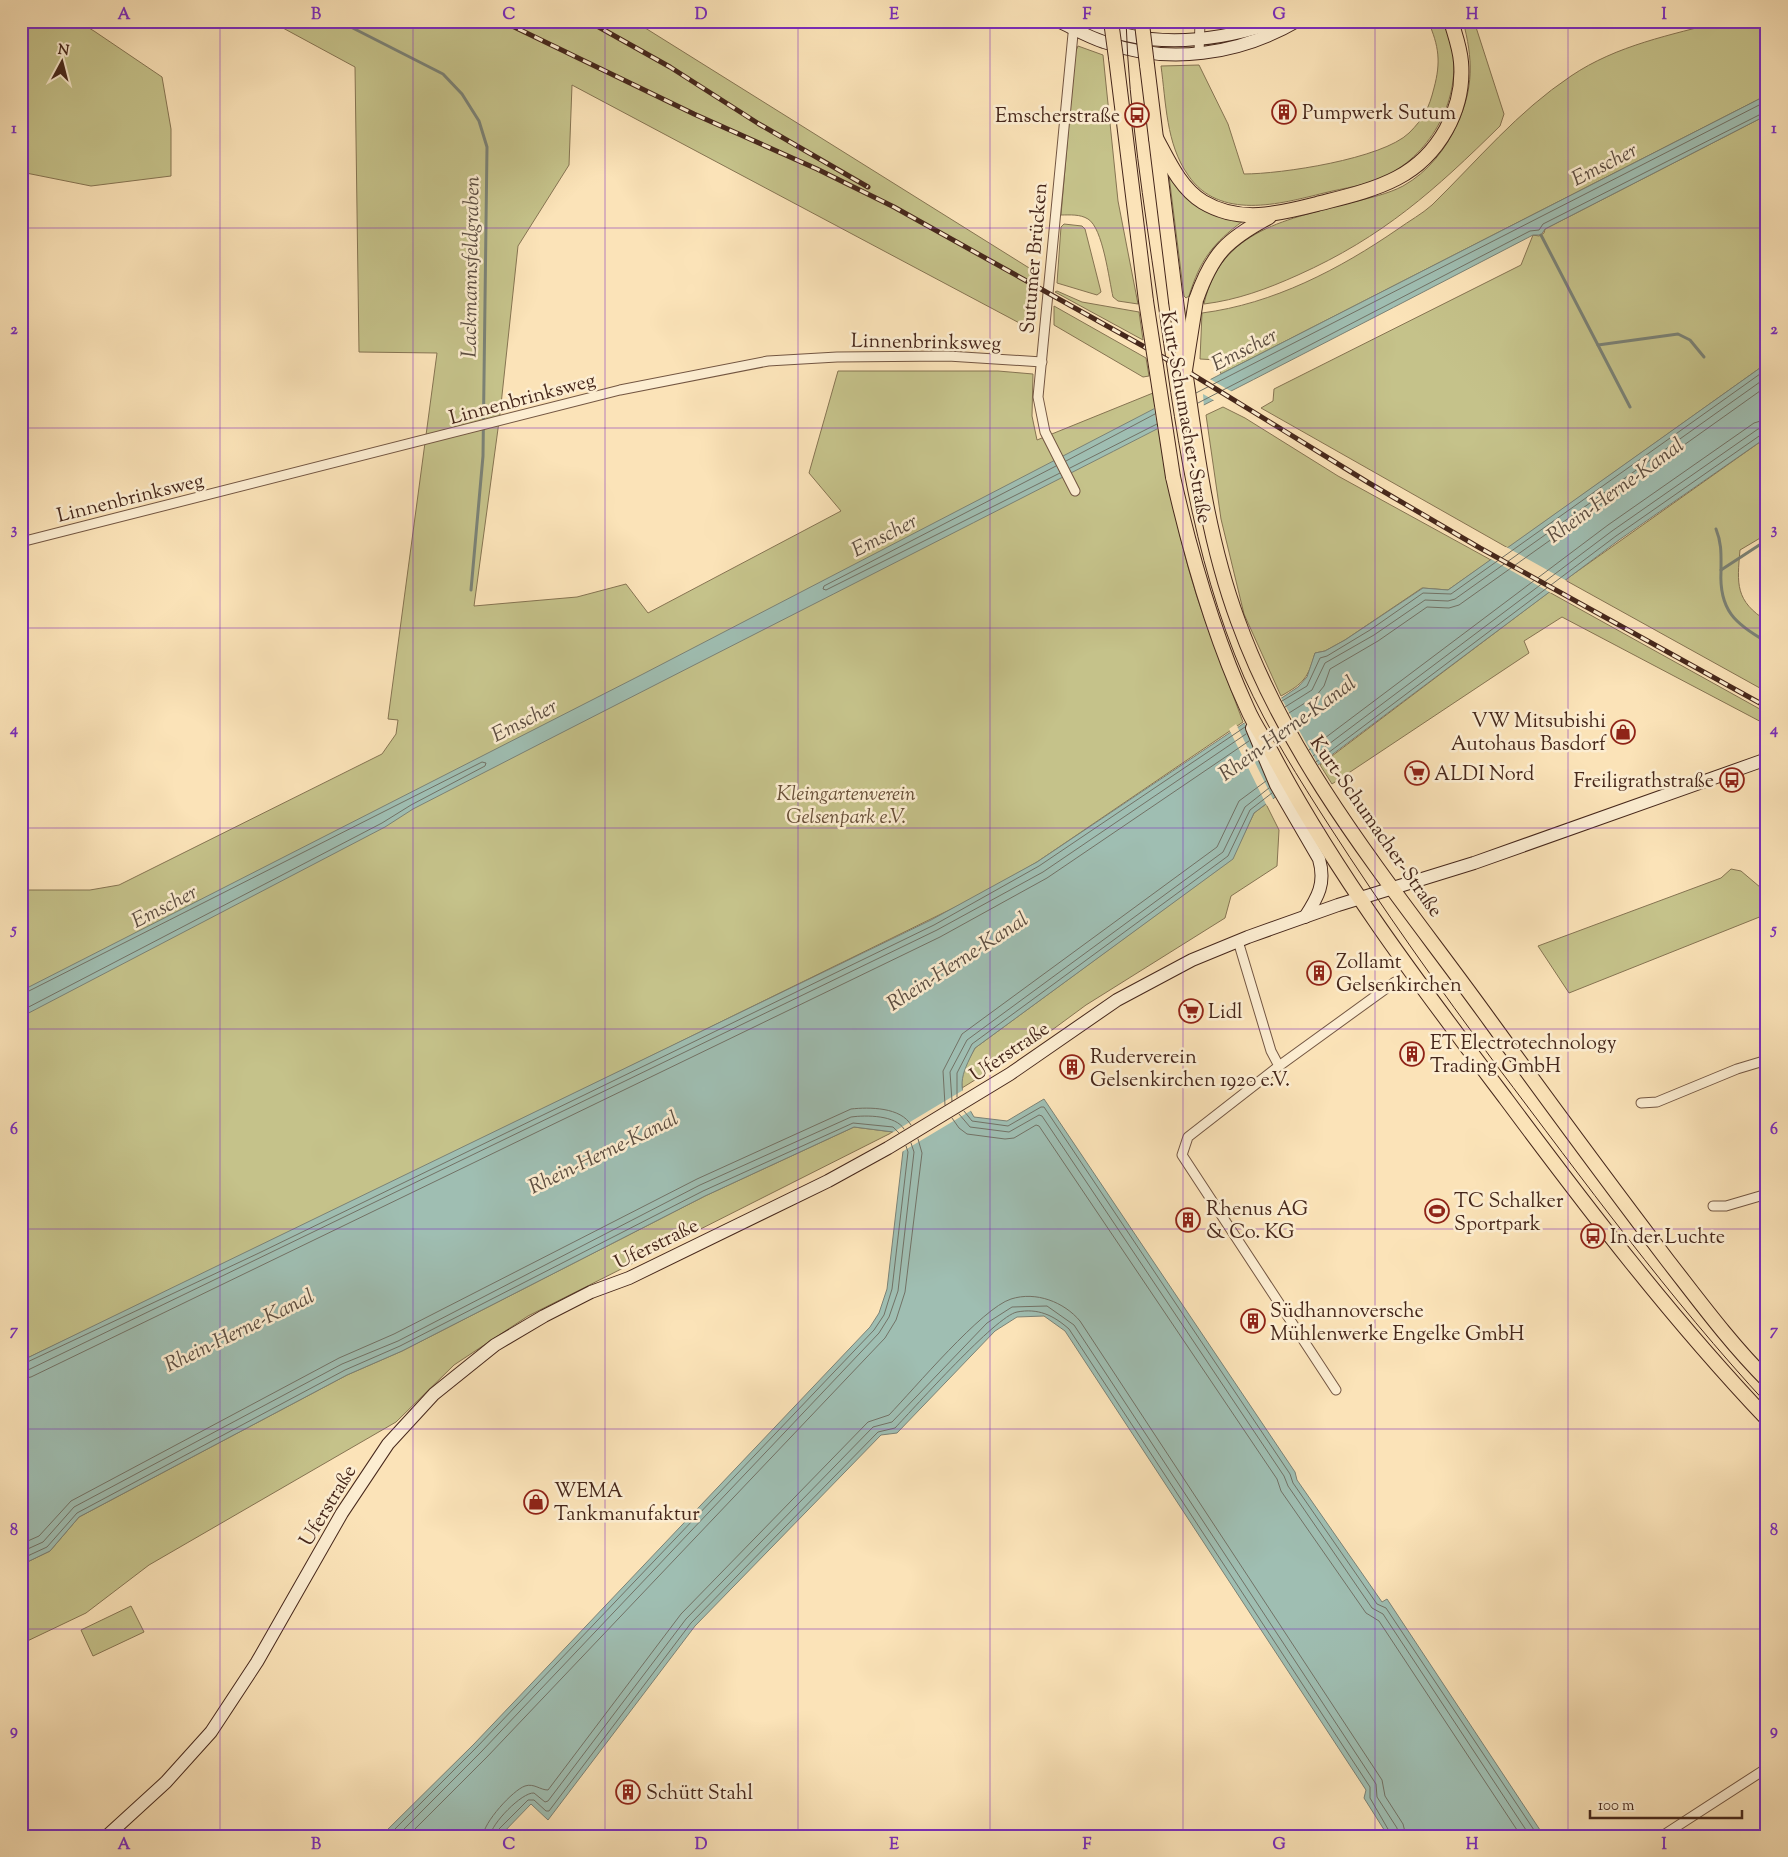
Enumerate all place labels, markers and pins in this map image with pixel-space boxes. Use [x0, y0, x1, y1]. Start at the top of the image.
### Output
building icon: Pumpwerk Sutum [1271, 99, 1297, 125]
place label: Pumpwerk Sutum [1302, 100, 1456, 129]
bus stop icon: Emscherstraße [1124, 102, 1150, 128]
place label: Emscherstraße [995, 103, 1120, 132]
place label: VW Mitsubishi Autohaus Basdorf [1451, 708, 1607, 760]
shop icon: VW Mitsubishi Autohaus Basdorf [1610, 719, 1636, 745]
supermarket icon: ALDI Nord [1404, 760, 1430, 786]
place label: ALDI Nord [1434, 761, 1534, 790]
bus stop icon: Freiligrathstraße [1719, 767, 1745, 793]
place label: Freiligrathstraße [1573, 768, 1714, 797]
place label: Zollamt Gelsenkirchen [1336, 949, 1462, 1001]
building icon: Zollamt Gelsenkirchen [1306, 960, 1332, 986]
supermarket icon: Lidl [1178, 998, 1204, 1024]
place label: Lidl [1208, 999, 1243, 1028]
place label: ET Electrotechnology Trading GmbH [1430, 1030, 1617, 1082]
building icon: ET Electrotechnology Trading GmbH [1399, 1041, 1425, 1067]
place label: Ruderverein Gelsenkirchen 1920 e.V. [1090, 1044, 1290, 1096]
building icon: Ruderverein Gelsenkirchen 1920 e.V. [1059, 1054, 1085, 1080]
place label: TC Schalker Sportpark [1454, 1188, 1564, 1240]
place label: Rhenus AG & Co. KG [1206, 1196, 1308, 1248]
sports icon: TC Schalker Sportpark [1424, 1198, 1450, 1224]
building icon: Rhenus AG & Co. KG [1175, 1207, 1201, 1233]
bus stop icon: In der Luchte [1580, 1223, 1606, 1249]
place label: In der Luchte [1610, 1224, 1725, 1253]
place label: Südhannoversche Mühlenwerke Engelke GmbH [1270, 1298, 1525, 1350]
building icon: Südhannoversche Mühlenwerke Engelke GmbH [1240, 1308, 1266, 1334]
place label: WEMA Tankmanufaktur [554, 1478, 700, 1530]
shop icon: WEMA Tankmanufaktur [523, 1489, 549, 1515]
building icon: Schütt Stahl [615, 1779, 641, 1805]
place label: Schütt Stahl [646, 1780, 754, 1809]

